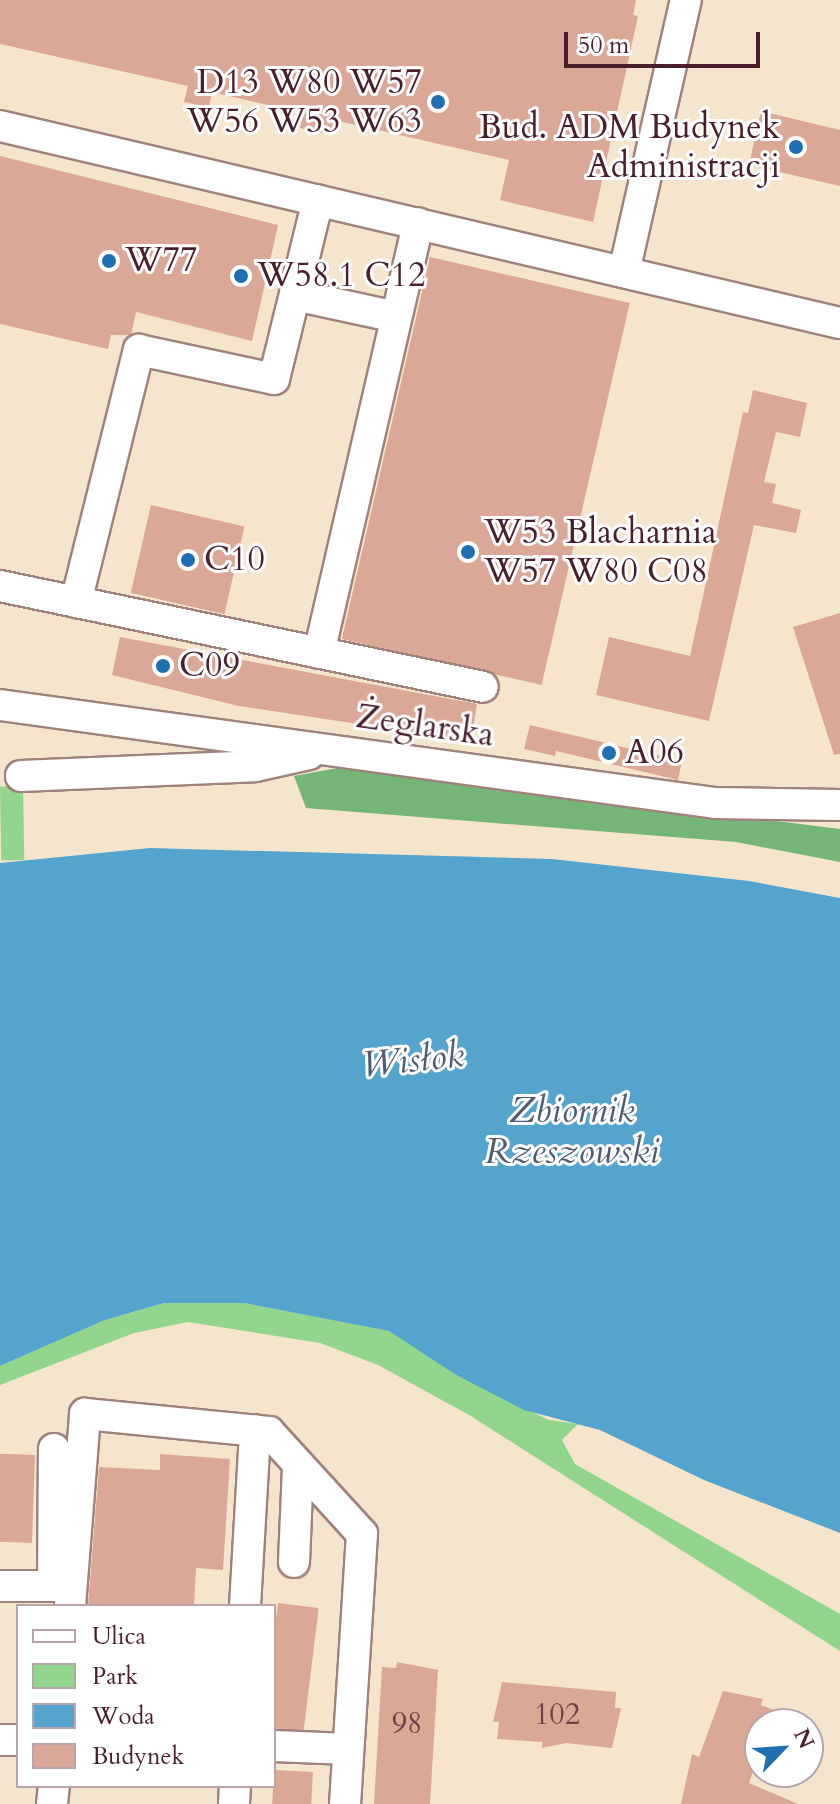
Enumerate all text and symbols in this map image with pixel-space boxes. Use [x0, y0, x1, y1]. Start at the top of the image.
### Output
scale bar [568, 16, 764, 66]
text: 50 m [578, 29, 629, 62]
place label: D13 W80 W57 W56 W53 W63 [187, 62, 422, 142]
marker: D13 W80 W57 W56 W53 W63 [429, 93, 447, 111]
place label: Bud. ADM Budynek Administracji [479, 107, 780, 186]
marker: Bud. ADM Budynek Administracji [787, 138, 805, 156]
place label: W77 [125, 241, 197, 281]
marker: W77 [100, 252, 118, 270]
place label: W58.1 C12 [257, 256, 425, 296]
marker: W58.1 C12 [232, 267, 250, 285]
place label: W53 Blacharnia W57 W80 C08 [484, 512, 717, 592]
place label: C10 [204, 540, 265, 580]
marker: W53 Blacharnia W57 W80 C08 [459, 543, 477, 561]
marker: C10 [179, 551, 197, 569]
place label: C09 [179, 646, 240, 686]
marker: C09 [154, 657, 172, 675]
street label: Żeglarska [353, 696, 497, 756]
place label: A06 [625, 733, 684, 773]
marker: A06 [600, 744, 618, 762]
water label: Wisłok [360, 1033, 466, 1087]
water label: Zbiornik Rzeszowski [485, 1088, 659, 1173]
legend [16, 1604, 276, 1788]
text: Ulica [92, 1620, 146, 1653]
text: Park [92, 1660, 138, 1693]
house number: 102 [534, 1697, 580, 1733]
text: Woda [92, 1700, 155, 1733]
house number: 98 [392, 1706, 422, 1742]
north arrow [744, 1708, 824, 1788]
text: N [786, 1724, 822, 1754]
text: Budynek [92, 1740, 184, 1773]

